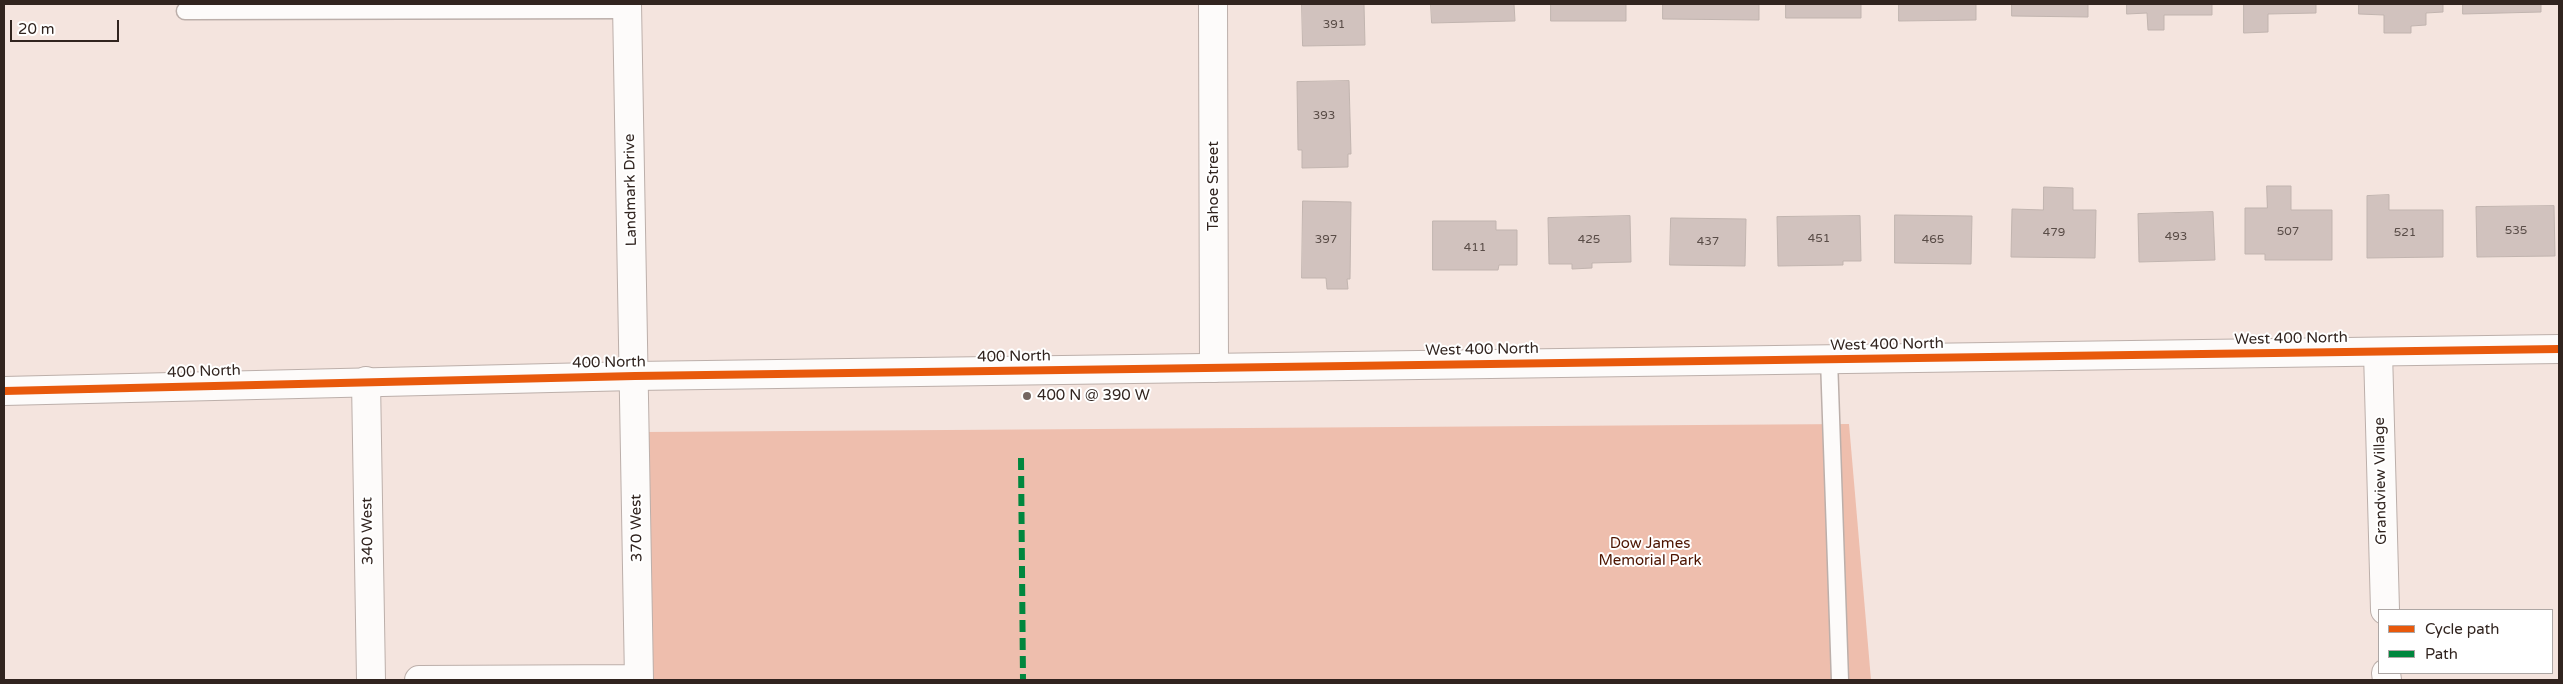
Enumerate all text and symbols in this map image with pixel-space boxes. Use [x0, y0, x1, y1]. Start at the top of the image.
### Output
scale bar [12, 10, 121, 42]
house number: 391 [1323, 18, 1345, 32]
text: 20 m [18, 20, 55, 38]
house number: 393 [1313, 109, 1335, 123]
street label: Landmark Drive [621, 134, 641, 246]
street label: Tahoe Street [1205, 141, 1223, 231]
house number: 535 [2505, 224, 2527, 238]
house number: 507 [2277, 225, 2299, 239]
house number: 479 [2043, 226, 2065, 240]
house number: 521 [2394, 226, 2416, 240]
house number: 493 [2165, 230, 2187, 244]
house number: 451 [1808, 232, 1830, 246]
house number: 397 [1315, 233, 1337, 247]
house number: 425 [1578, 233, 1600, 247]
house number: 465 [1922, 233, 1944, 247]
house number: 437 [1697, 235, 1719, 249]
house number: 411 [1464, 241, 1486, 255]
street label: West 400 North [2234, 329, 2348, 349]
street label: West 400 North [1830, 335, 1944, 355]
street label: West 400 North [1425, 340, 1539, 360]
street label: 400 North [977, 347, 1051, 367]
street label: 400 North [572, 353, 646, 373]
street label: 400 North [167, 362, 241, 382]
place label: 400 N @ 390 W [1037, 387, 1150, 405]
marker: 400 N @ 390 W [1021, 390, 1033, 402]
street label: Grandview Village [2371, 417, 2391, 545]
street label: 370 West [627, 494, 647, 562]
street label: 340 West [358, 497, 378, 565]
park label: Dow James Memorial Park [1598, 535, 1702, 570]
legend [2378, 609, 2553, 674]
text: Cycle path [2425, 620, 2499, 638]
text: Path [2425, 645, 2458, 663]

